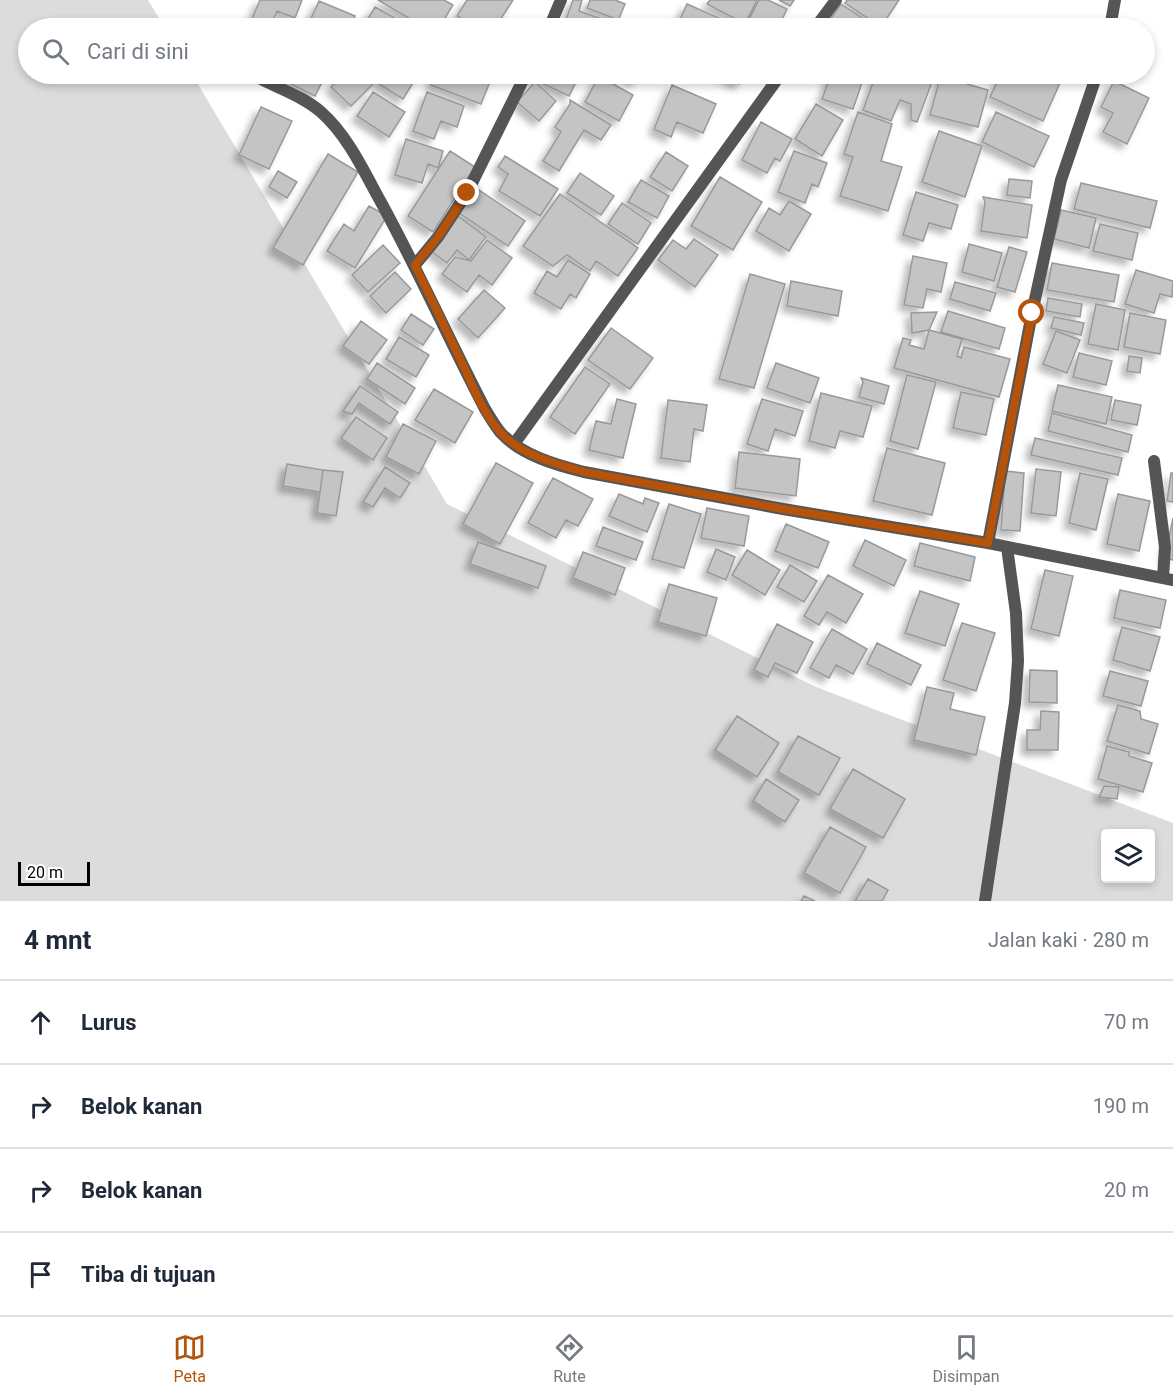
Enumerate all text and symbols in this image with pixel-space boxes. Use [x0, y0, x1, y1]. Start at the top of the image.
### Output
search box [18, 18, 1155, 84]
icon: search [39, 35, 72, 68]
text: Cari di sini [87, 39, 189, 64]
route end [453, 179, 479, 205]
route start [1018, 299, 1044, 325]
map controls [1101, 829, 1155, 883]
button: layers [1101, 829, 1155, 883]
scale bar [18, 859, 90, 886]
text: 20 m [27, 863, 63, 882]
text: 4 mnt [24, 925, 91, 955]
text: Jalan kaki · 280 m [988, 928, 1149, 952]
icon: ahead [24, 1006, 57, 1039]
text: Lurus [81, 1010, 137, 1035]
text: 70 m [1104, 1010, 1149, 1034]
icon: right [24, 1090, 57, 1123]
text: Belok kanan [81, 1094, 202, 1119]
text: 190 m [1093, 1094, 1149, 1118]
icon: right [24, 1174, 57, 1207]
text: Belok kanan [81, 1178, 202, 1203]
text: 20 m [1104, 1178, 1149, 1202]
icon: arrive [24, 1258, 57, 1291]
text: Tiba di tujuan [81, 1262, 216, 1287]
tab: Peta [173, 1331, 206, 1386]
tab: Rute [553, 1331, 586, 1386]
tab: Disimpan [933, 1331, 1000, 1386]

